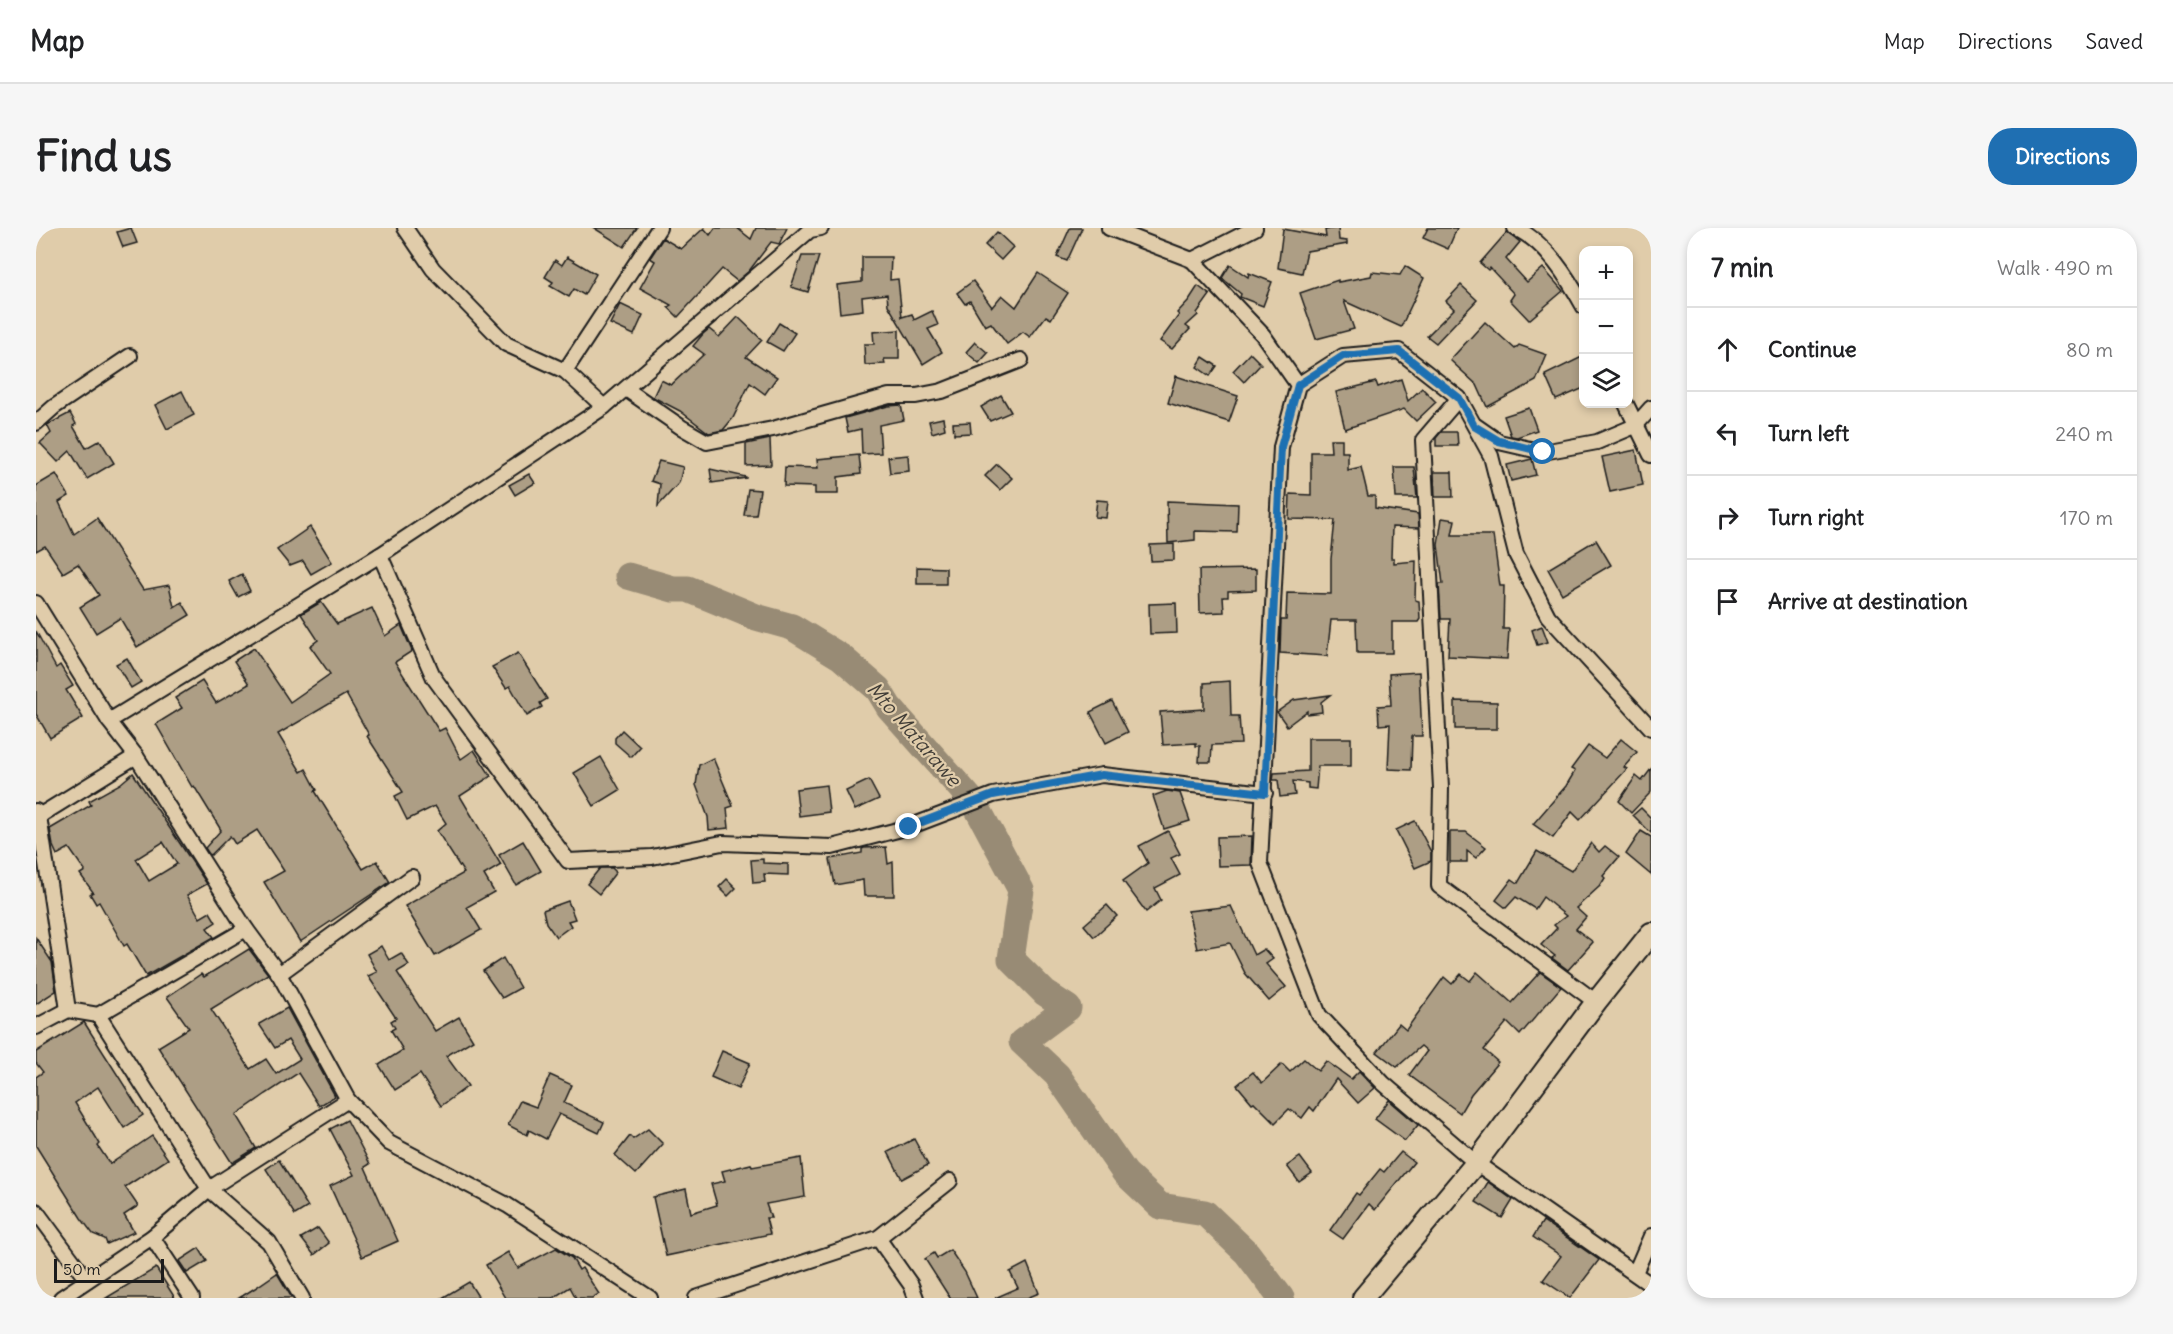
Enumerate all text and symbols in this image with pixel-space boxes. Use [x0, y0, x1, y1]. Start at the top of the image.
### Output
text: Map [30, 23, 84, 59]
text: Map [1884, 28, 1925, 55]
text: Directions [1958, 28, 2052, 55]
text: Saved [2085, 28, 2143, 55]
button: Directions [1988, 128, 2137, 185]
text: Find us [36, 130, 172, 182]
map controls [1579, 246, 1633, 408]
button: + [1579, 246, 1633, 300]
text: 7 min [1711, 251, 1774, 284]
text: Walk · 490 m [1997, 255, 2113, 280]
button: − [1579, 300, 1633, 354]
icon: ahead [1711, 333, 1744, 366]
text: Continue [1768, 335, 1857, 363]
text: 80 m [2066, 337, 2113, 362]
button: layers [1579, 354, 1633, 408]
icon: left [1711, 417, 1744, 450]
text: Turn left [1768, 419, 1849, 447]
text: 240 m [2055, 421, 2113, 446]
route start [1529, 438, 1555, 464]
icon: right [1711, 501, 1744, 534]
text: Turn right [1768, 503, 1864, 531]
text: 170 m [2060, 505, 2113, 530]
icon: arrive [1711, 585, 1744, 618]
text: Arrive at destination [1768, 587, 1968, 615]
water label: Mto Matarawe [862, 676, 967, 792]
route end [895, 813, 921, 839]
scale bar [54, 1256, 164, 1284]
text: 50 m [63, 1259, 101, 1279]

